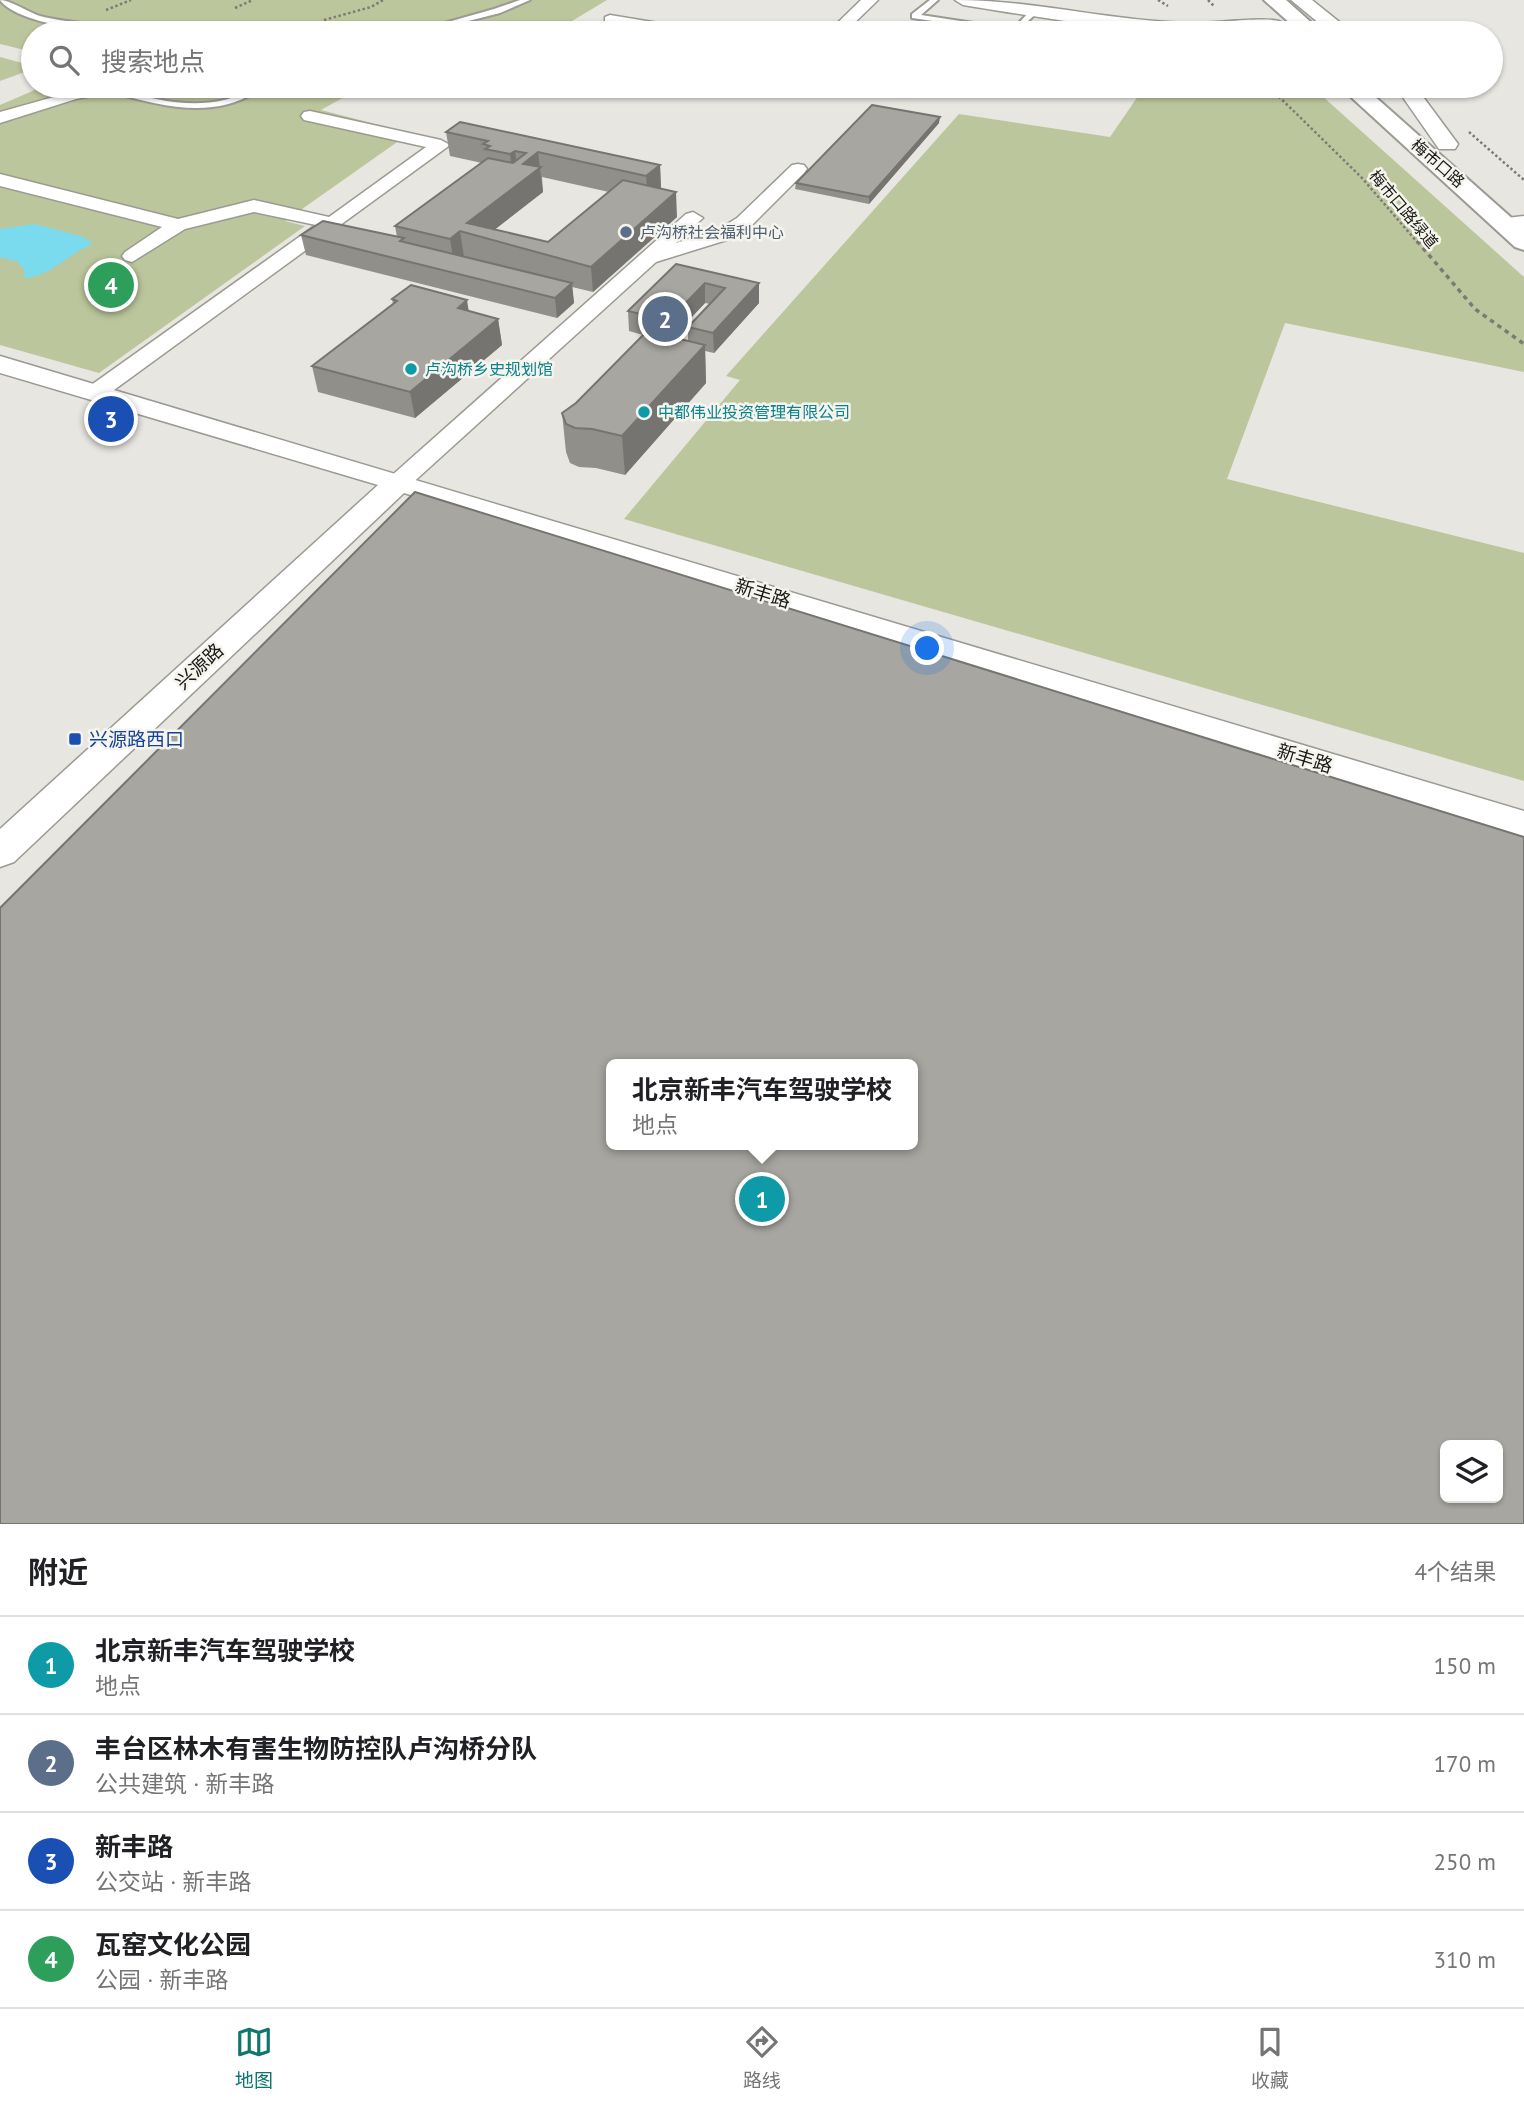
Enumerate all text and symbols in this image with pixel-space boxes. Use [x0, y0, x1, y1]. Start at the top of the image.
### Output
search box [21, 21, 1503, 98]
icon: search [45, 41, 83, 79]
text: 搜索地点 [101, 45, 205, 78]
street label: 梅市口路 [1407, 134, 1469, 192]
street label: 梅市口路绿道 [1365, 166, 1443, 252]
place label: 卢沟桥社会福利中心 [640, 222, 784, 242]
marker: 卢沟桥社会福利中心 [618, 224, 634, 240]
pin: 4 [88, 259, 134, 311]
pin: 2 [642, 293, 688, 345]
place label: 卢沟桥乡史规划馆 [425, 359, 553, 379]
marker: 卢沟桥乡史规划馆 [403, 361, 419, 377]
pin: 3 [88, 393, 134, 445]
place label: 中都伟业投资管理有限公司 [658, 402, 850, 422]
marker: 中都伟业投资管理有限公司 [636, 404, 652, 420]
street label: 新丰路 [732, 573, 794, 613]
your location [910, 631, 944, 665]
street label: 兴源路 [170, 638, 228, 694]
place label: 兴源路西口 [89, 727, 184, 751]
marker: 兴源路西口 [67, 731, 83, 747]
street label: 新丰路 [1274, 738, 1336, 778]
popup [606, 1059, 918, 1150]
text: 北京新丰汽车驾驶学校 [632, 1073, 892, 1106]
text: 地点 [632, 1110, 678, 1139]
pin: 1 [739, 1173, 785, 1225]
map controls [1440, 1440, 1503, 1503]
button: layers [1440, 1440, 1503, 1503]
text: 附近 [28, 1552, 88, 1591]
text: 4个结果 [1414, 1557, 1496, 1586]
text: 北京新丰汽车驾驶学校 [95, 1634, 355, 1667]
text: 1 [44, 1651, 58, 1680]
text: 150 m [1434, 1651, 1496, 1680]
text: 地点 [95, 1671, 141, 1700]
text: 丰台区林木有害生物防控队卢沟桥分队 [95, 1732, 537, 1765]
text: 2 [44, 1749, 58, 1778]
text: 170 m [1434, 1749, 1496, 1778]
text: 公共建筑 · 新丰路 [95, 1769, 274, 1798]
text: 新丰路 [95, 1830, 173, 1863]
text: 3 [44, 1847, 58, 1876]
text: 250 m [1434, 1847, 1496, 1876]
text: 公交站 · 新丰路 [95, 1867, 251, 1896]
text: 瓦窑文化公园 [95, 1928, 251, 1961]
text: 4 [44, 1945, 58, 1974]
text: 310 m [1434, 1945, 1496, 1974]
text: 公园 · 新丰路 [95, 1965, 228, 1994]
tab: 地图 [235, 2023, 273, 2092]
tab: 路线 [743, 2023, 781, 2092]
tab: 收藏 [1251, 2023, 1289, 2092]

